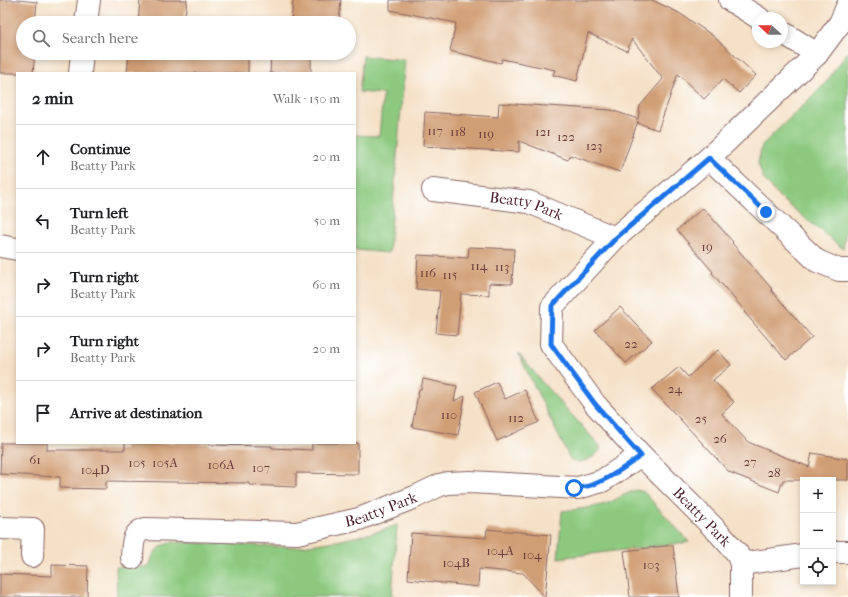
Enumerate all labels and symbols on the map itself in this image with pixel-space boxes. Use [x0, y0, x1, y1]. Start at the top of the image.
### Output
north arrow [752, 12, 788, 48]
house number: 117 [427, 123, 443, 138]
house number: 118 [450, 124, 466, 139]
house number: 121 [535, 124, 551, 139]
house number: 119 [478, 126, 494, 141]
house number: 122 [557, 129, 575, 144]
house number: 123 [586, 138, 602, 153]
street label: Beatty Park [488, 188, 566, 224]
route end [757, 203, 775, 221]
house number: 19 [701, 239, 713, 254]
house number: 114 [471, 258, 488, 273]
house number: 113 [495, 259, 509, 274]
house number: 116 [420, 265, 437, 280]
house number: 115 [443, 267, 458, 282]
house number: 22 [624, 336, 638, 351]
house number: 24 [668, 381, 683, 396]
house number: 110 [441, 407, 457, 422]
house number: 112 [508, 410, 524, 425]
house number: 25 [695, 411, 708, 426]
house number: 26 [713, 431, 728, 446]
house number: 61 [29, 452, 41, 467]
house number: 27 [744, 454, 756, 469]
house number: 105 [128, 455, 146, 470]
house number: 105A [152, 455, 178, 470]
house number: 106A [207, 457, 235, 472]
house number: 107 [252, 460, 270, 475]
house number: 104D [80, 462, 110, 477]
house number: 28 [767, 465, 781, 480]
route start [565, 479, 583, 497]
street label: Beatty Park [669, 483, 735, 551]
street label: Beatty Park [343, 488, 420, 531]
house number: 104A [486, 543, 514, 558]
house number: 104 [522, 547, 542, 562]
house number: 104B [442, 555, 470, 570]
house number: 103 [642, 557, 660, 572]

